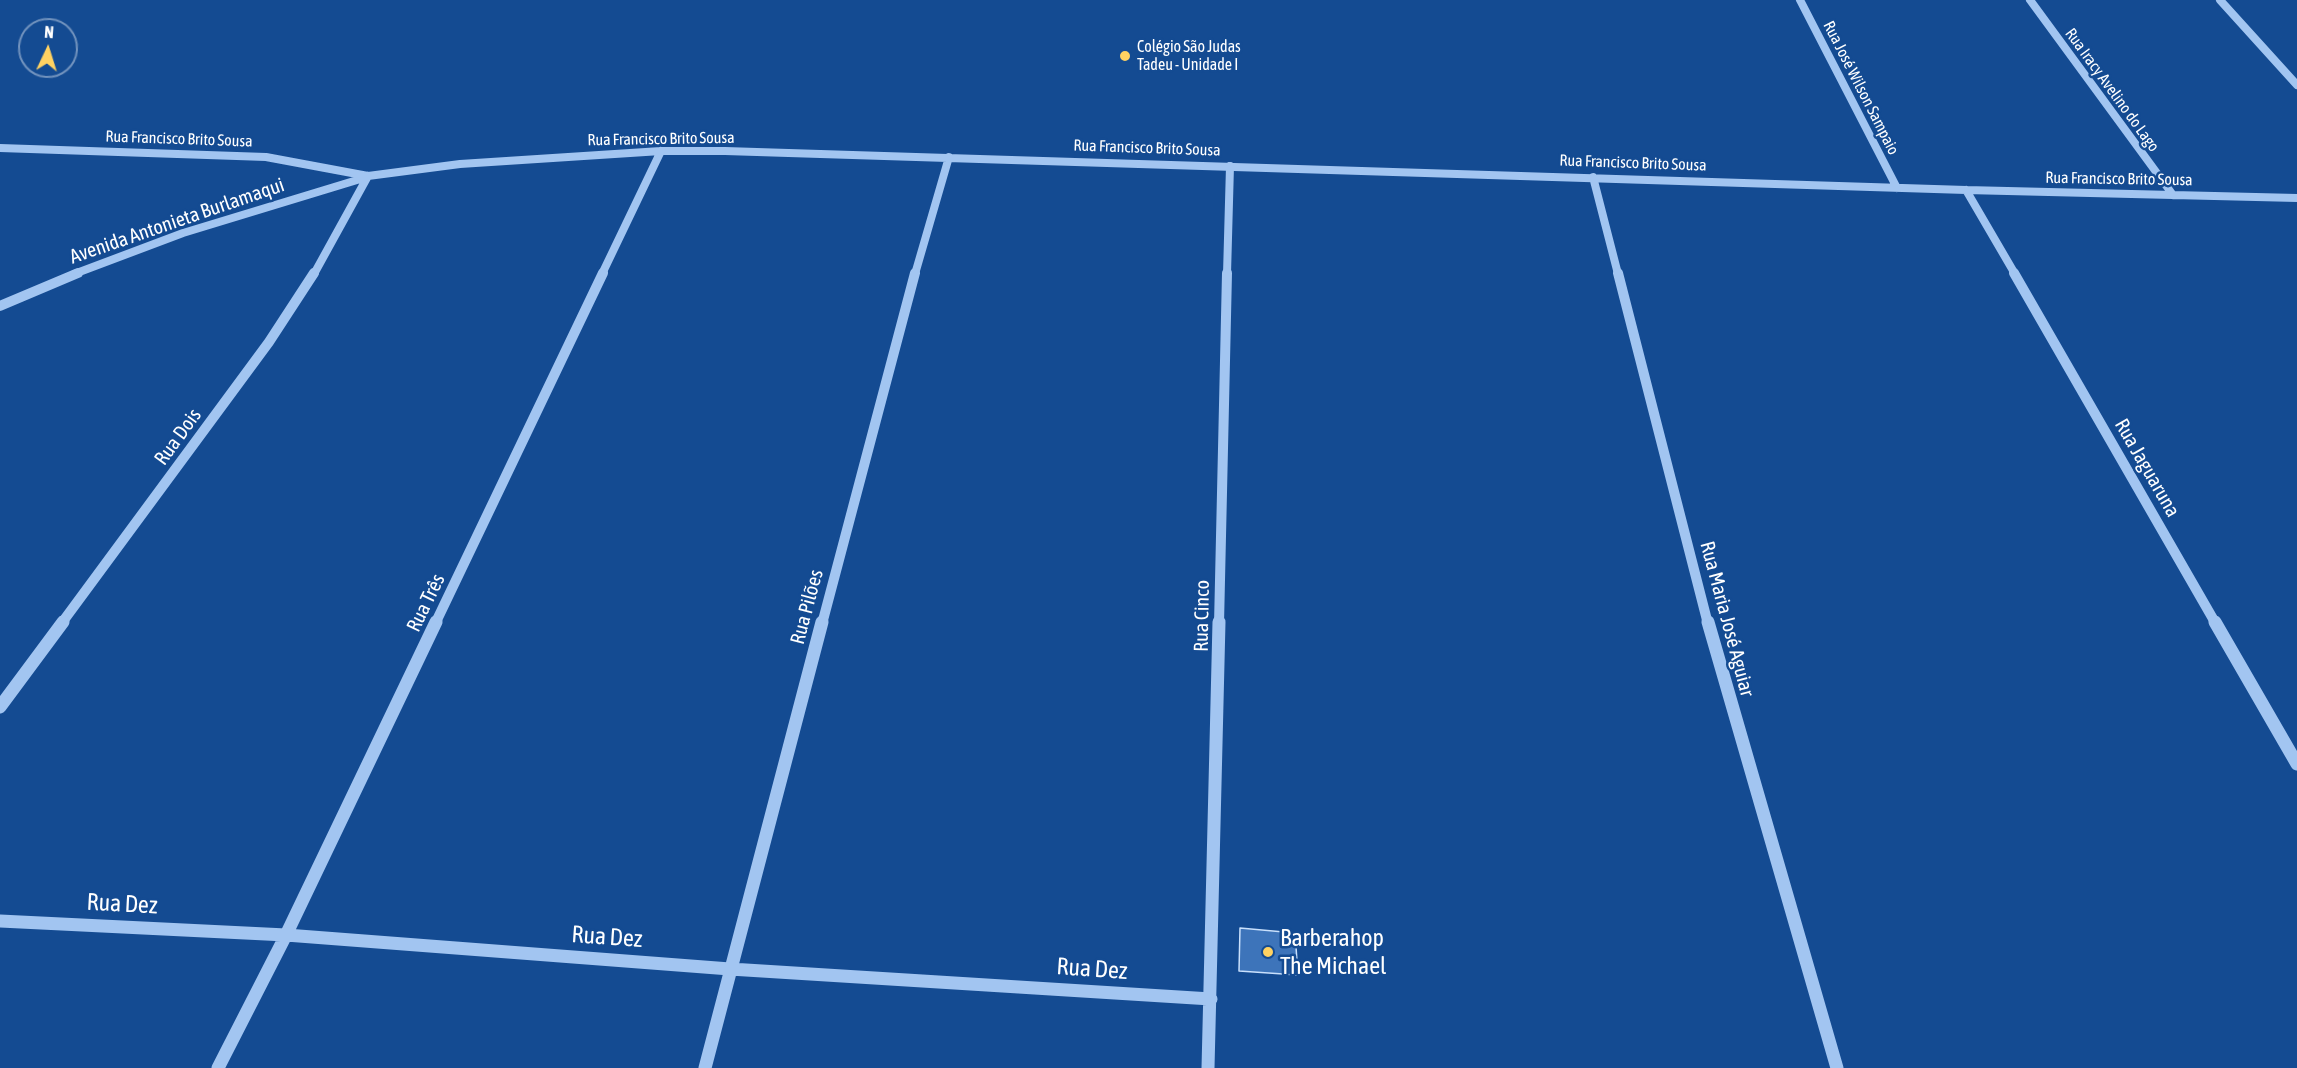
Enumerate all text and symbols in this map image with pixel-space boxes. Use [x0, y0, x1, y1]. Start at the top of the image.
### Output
north arrow [18, 18, 78, 78]
street label: Rua José Wilson Sampaio [1819, 18, 1903, 158]
text: N [44, 23, 54, 41]
street label: Rua Iracy Avelino do Lago [2061, 25, 2163, 155]
place label: Colégio São Judas Tadeu - Unidade I [1137, 37, 1241, 75]
marker: Colégio São Judas Tadeu - Unidade I [1118, 49, 1132, 63]
street label: Rua Francisco Brito Sousa [105, 127, 253, 151]
street label: Rua Francisco Brito Sousa [587, 128, 735, 150]
street label: Rua Francisco Brito Sousa [1073, 136, 1221, 160]
street label: Rua Francisco Brito Sousa [1559, 151, 1707, 175]
street label: Rua Francisco Brito Sousa [2045, 168, 2193, 190]
street label: Avenida Antonieta Burlamaqui [67, 173, 287, 269]
street label: Rua Dois [149, 404, 207, 470]
street label: Rua Jaguaruna [2109, 415, 2185, 521]
street label: Rua Maria José Aguiar [1695, 539, 1759, 699]
street label: Rua Pilões [786, 567, 828, 647]
street label: Rua Três [402, 570, 450, 636]
street label: Rua Cinco [1189, 580, 1215, 652]
street label: Rua Dez [86, 888, 158, 920]
street label: Rua Dez [571, 920, 643, 954]
place label: Barberahop The Michael [1280, 924, 1386, 980]
marker: Barberahop The Michael [1261, 945, 1275, 959]
street label: Rua Dez [1056, 952, 1128, 986]

